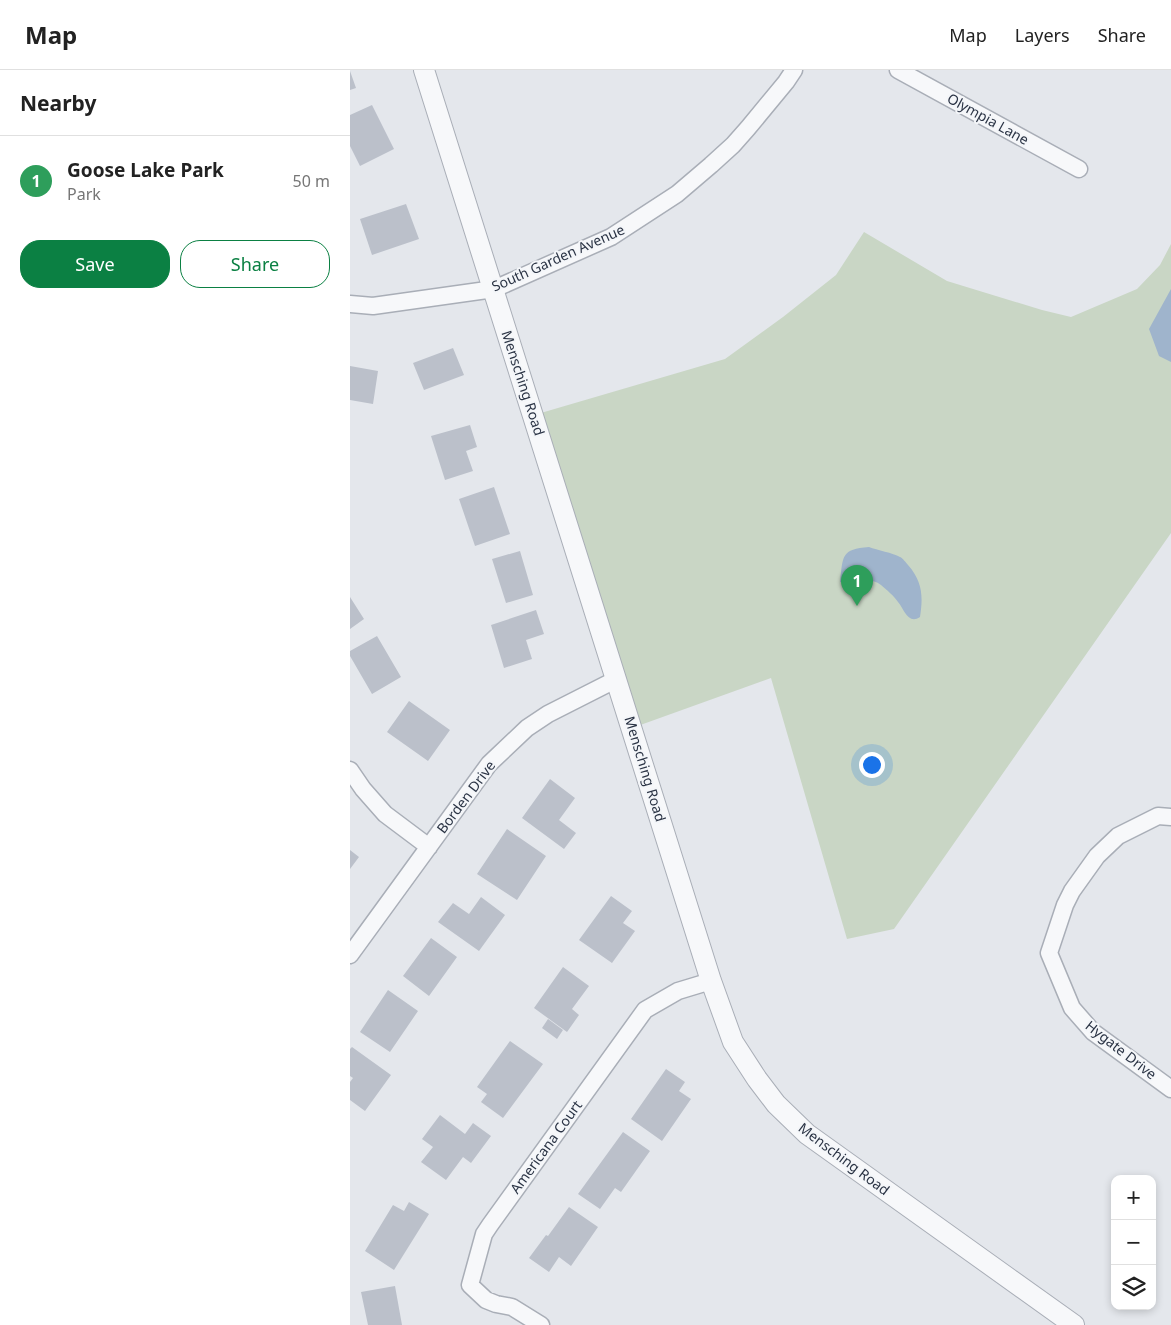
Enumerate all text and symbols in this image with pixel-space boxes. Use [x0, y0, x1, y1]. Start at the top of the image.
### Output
text: Map [25, 18, 77, 51]
text: Map [949, 23, 987, 47]
text: Layers [1015, 23, 1070, 47]
text: Share [1098, 23, 1146, 47]
street label: Olympia Lane [944, 88, 1032, 149]
text: Nearby [20, 89, 96, 117]
text: Goose Lake Park [67, 157, 224, 183]
text: 1 [31, 170, 41, 192]
text: 50 m [293, 170, 330, 192]
text: Park [67, 183, 101, 205]
street label: South Garden Avenue [488, 220, 627, 295]
button: Save [20, 240, 170, 288]
button: Share [180, 240, 330, 288]
street label: Mensching Road [498, 328, 549, 438]
pin: 1 [841, 565, 873, 606]
street label: Mensching Road [620, 714, 671, 824]
your location [859, 752, 885, 778]
street label: Borden Drive [432, 756, 499, 837]
street label: Hygate Drive [1082, 1016, 1161, 1083]
street label: Americana Court [505, 1096, 586, 1197]
street label: Mensching Road [795, 1118, 894, 1199]
map controls [1111, 1175, 1156, 1310]
button: + [1111, 1175, 1156, 1220]
button: − [1111, 1220, 1156, 1265]
button: layers [1111, 1265, 1156, 1310]

